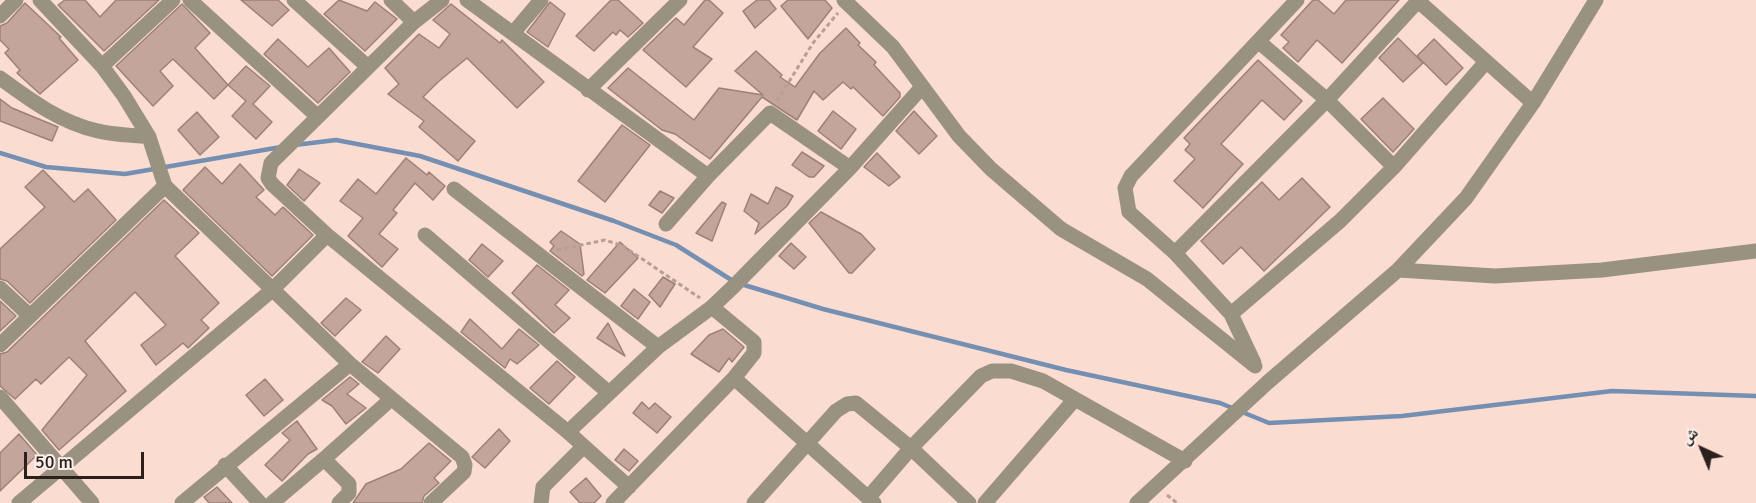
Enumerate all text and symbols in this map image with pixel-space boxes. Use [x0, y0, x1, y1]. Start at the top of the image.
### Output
north arrow [1672, 419, 1732, 479]
text: ش [1676, 423, 1703, 449]
scale bar [27, 440, 147, 478]
text: 50 m [35, 451, 73, 473]

